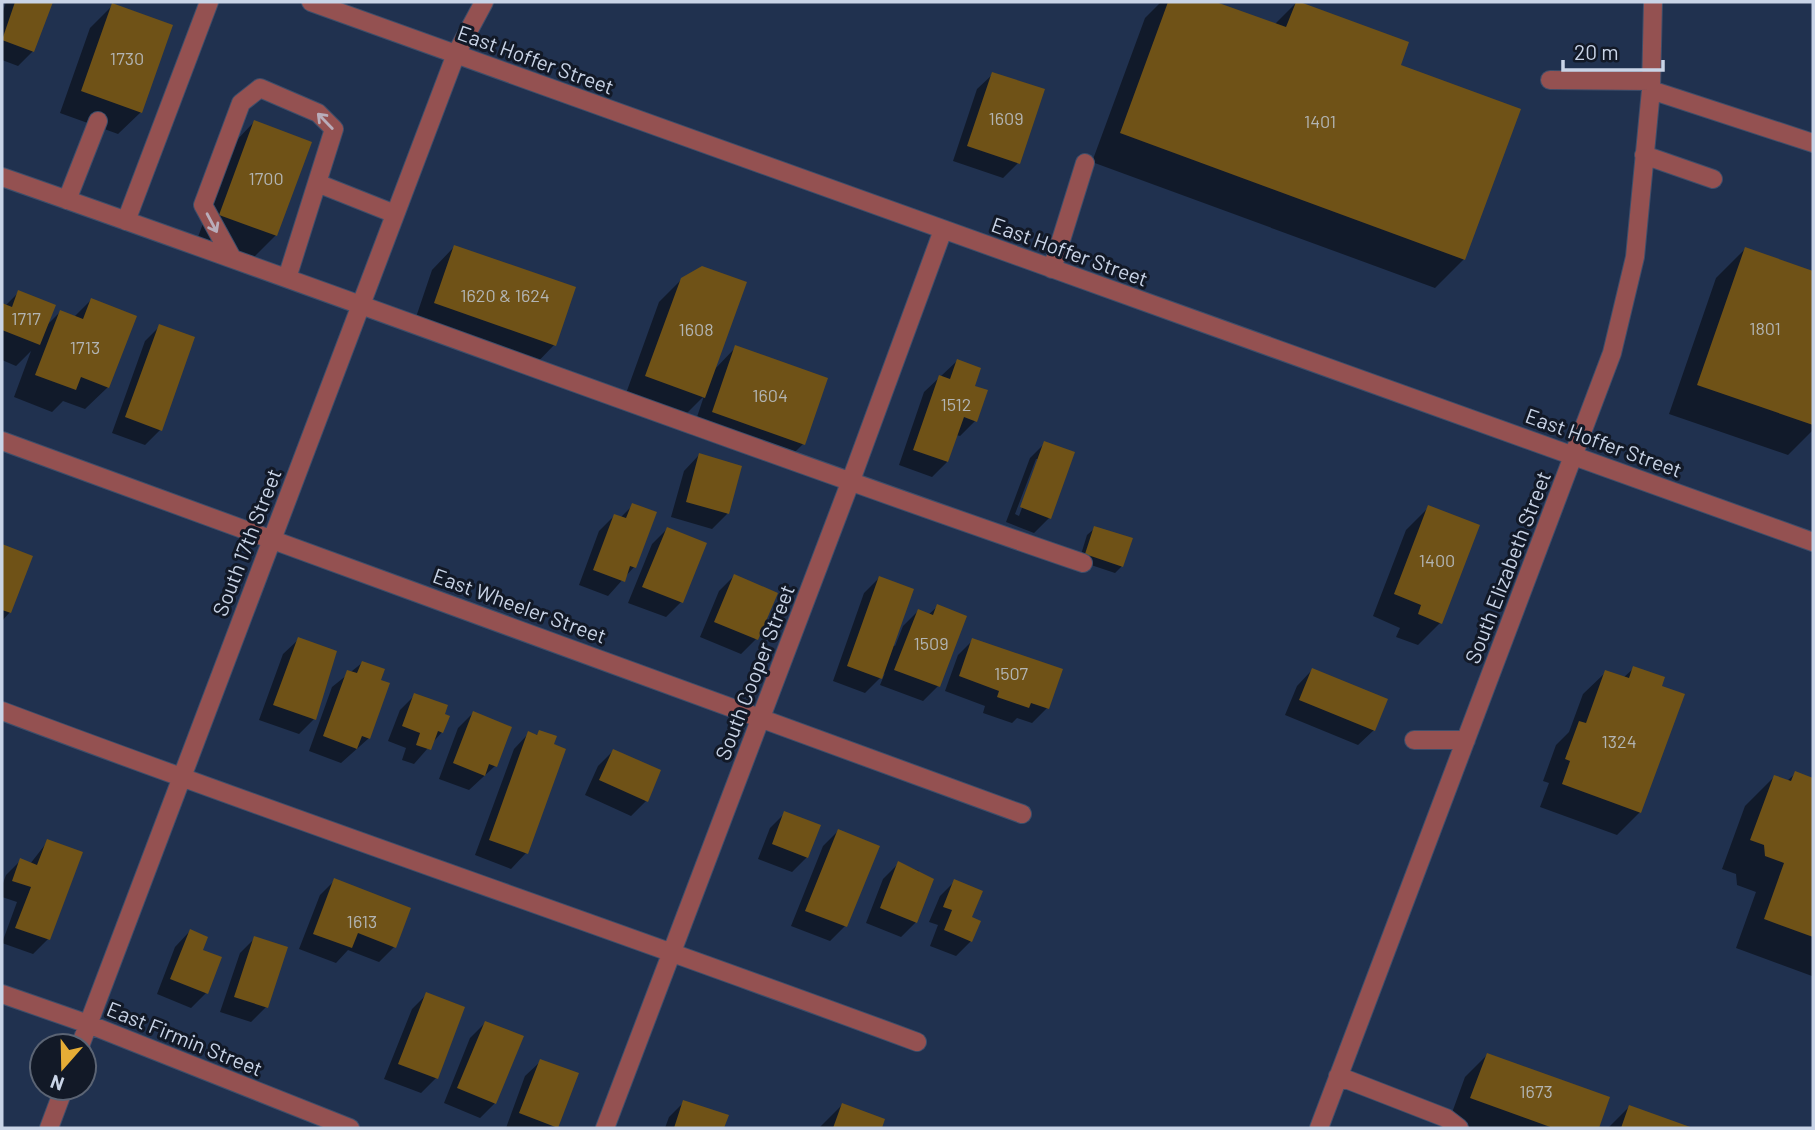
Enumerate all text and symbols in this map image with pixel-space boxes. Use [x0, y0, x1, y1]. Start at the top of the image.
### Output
street label: East Hoffer Street [454, 19, 618, 99]
scale bar [1563, 28, 1663, 72]
text: 20 m [1574, 39, 1619, 64]
house number: 1730 [110, 47, 144, 69]
house number: 1609 [988, 107, 1024, 129]
house number: 1401 [1304, 110, 1336, 132]
one-way arrow [317, 112, 333, 130]
house number: 1700 [248, 167, 284, 189]
street label: East Hoffer Street [988, 211, 1152, 291]
one-way arrow [206, 212, 220, 233]
house number: 1620 & 1624 [460, 284, 550, 306]
house number: 1717 [11, 307, 41, 329]
house number: 1801 [1749, 317, 1781, 339]
house number: 1608 [678, 318, 714, 340]
house number: 1713 [70, 336, 100, 358]
house number: 1604 [752, 384, 788, 406]
house number: 1512 [941, 393, 972, 415]
street label: East Hoffer Street [1522, 402, 1686, 482]
street label: South 17th Street [206, 465, 286, 619]
street label: South Elizabeth Street [1459, 467, 1555, 667]
house number: 1400 [1419, 549, 1455, 571]
street label: East Wheeler Street [430, 562, 610, 648]
street label: South Cooper Street [709, 581, 799, 763]
house number: 1509 [913, 632, 949, 654]
house number: 1507 [994, 662, 1029, 684]
house number: 1324 [1601, 730, 1637, 752]
house number: 1613 [347, 910, 377, 932]
street label: East Firmin Street [103, 995, 267, 1081]
north arrow [28, 1032, 98, 1102]
text: N [47, 1070, 67, 1096]
house number: 1673 [1519, 1080, 1553, 1102]

